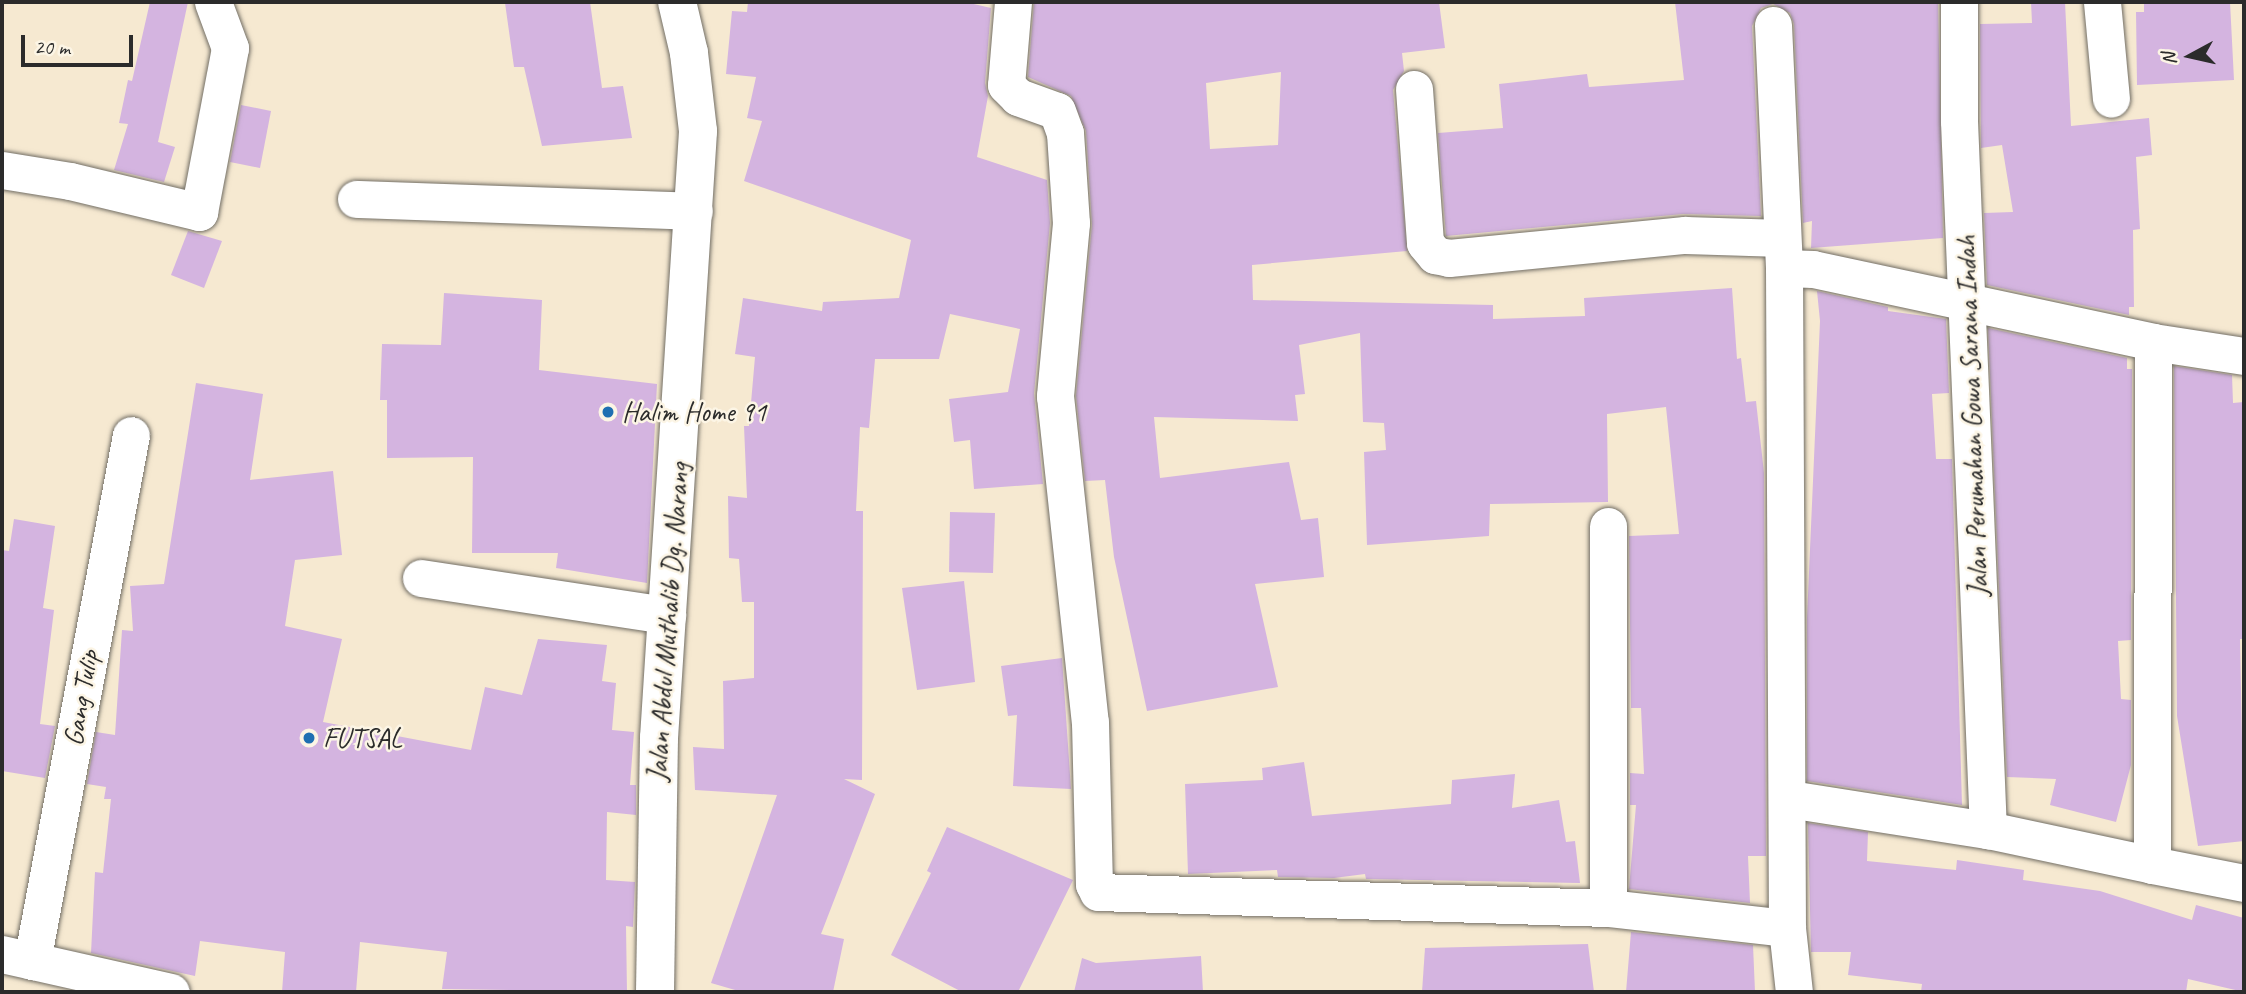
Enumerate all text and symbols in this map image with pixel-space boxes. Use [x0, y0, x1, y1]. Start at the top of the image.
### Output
scale bar [24, 21, 136, 65]
north arrow [2155, 21, 2225, 91]
text: 20 m [34, 34, 70, 60]
text: N [2157, 51, 2182, 66]
street label: Jalan Perumahan Gowa Sarana Indah [1949, 234, 1995, 598]
place label: Halim Home 91 [622, 395, 766, 429]
marker: Halim Home 91 [600, 404, 616, 420]
street label: Jalan Abdul Muthalib Dg. Narang [640, 462, 696, 782]
street label: Gang Tulip [56, 647, 106, 749]
place label: FUTSAL [323, 721, 402, 755]
marker: FUTSAL [301, 730, 317, 746]

